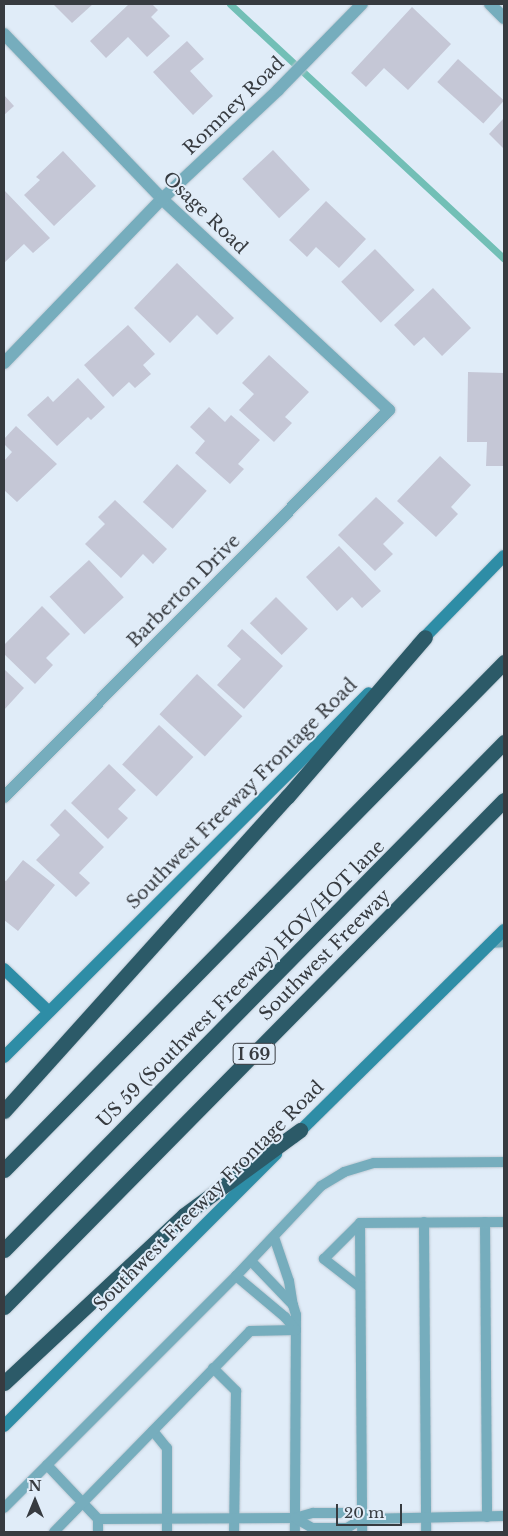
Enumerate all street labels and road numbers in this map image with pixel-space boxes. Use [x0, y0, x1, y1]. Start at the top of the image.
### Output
street label: Romney Road [179, 52, 289, 160]
street label: Osage Road [158, 167, 252, 259]
street label: Barberton Drive [123, 530, 245, 652]
street label: Southwest Freeway Frontage Road [122, 674, 362, 914]
street label: US 59 (Southwest Freeway) HOV/HOT lane [93, 836, 389, 1132]
street label: Southwest Freeway [255, 885, 395, 1025]
road number: I 69 [232, 1040, 276, 1068]
street label: Southwest Freeway Frontage Road [89, 1076, 329, 1316]

